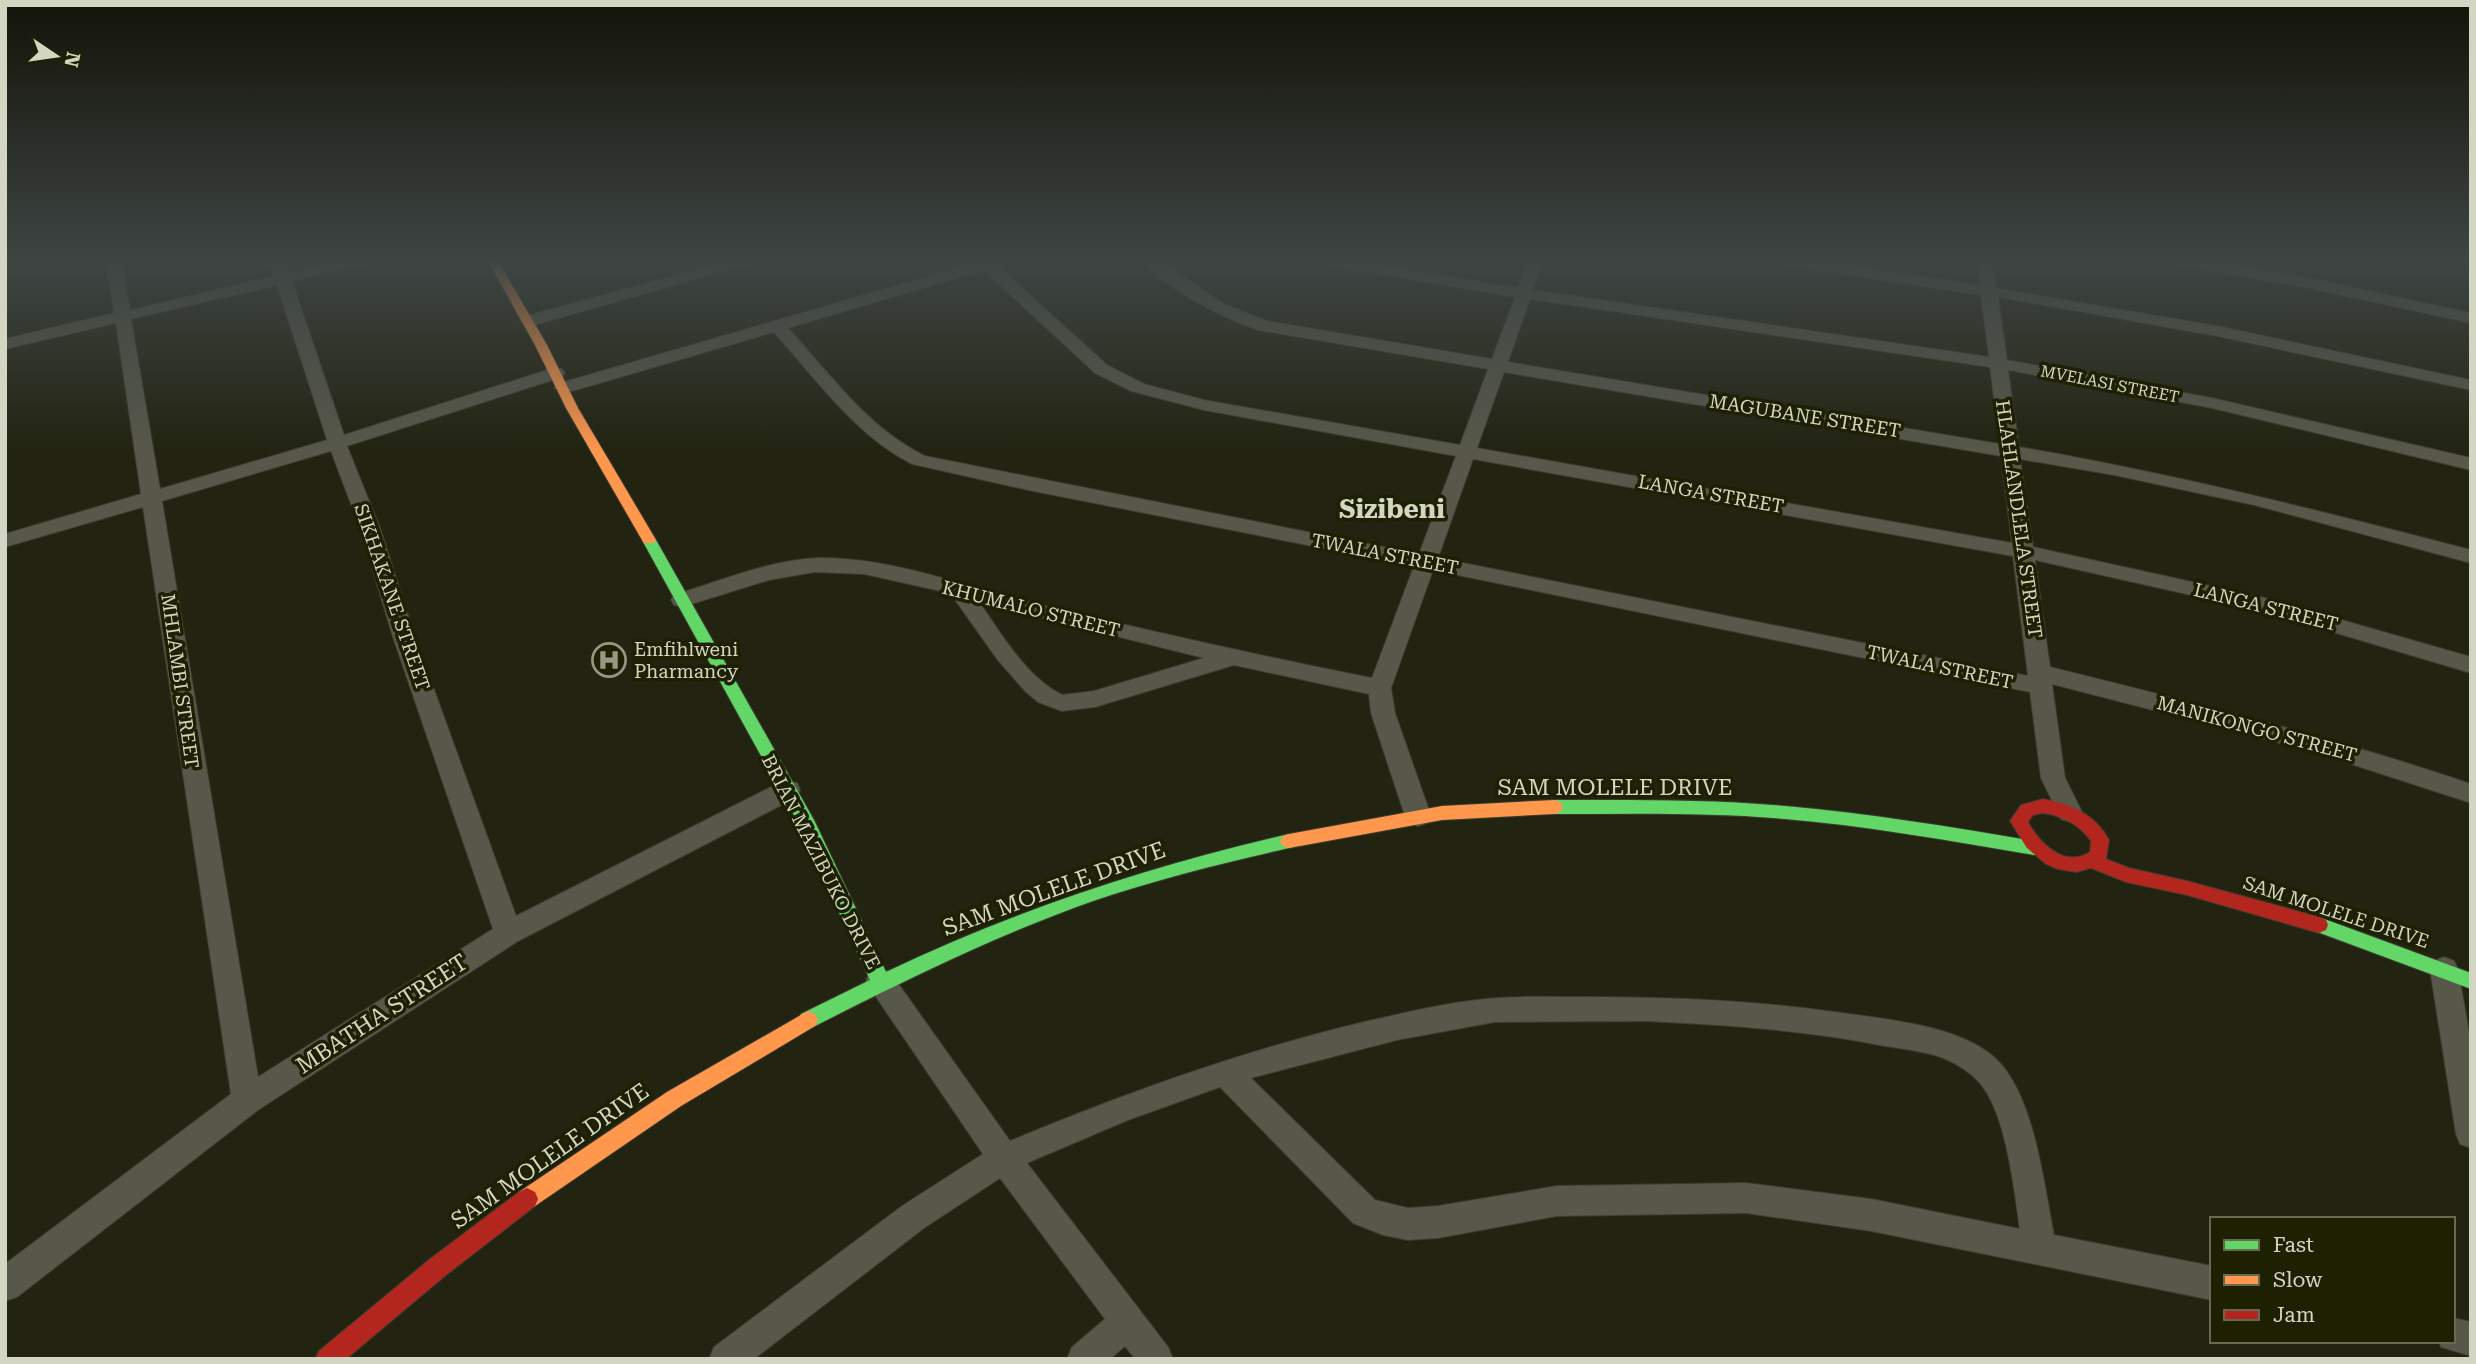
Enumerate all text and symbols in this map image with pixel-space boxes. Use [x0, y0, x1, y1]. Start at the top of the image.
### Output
north arrow [21, 21, 91, 91]
text: N [59, 50, 85, 70]
street label: MVELASI STREET [2039, 361, 2181, 407]
street label: MAGUBANE STREET [1708, 390, 1902, 442]
street label: HLAHLANDLELA STREET [1991, 399, 2047, 639]
street label: LANGA STREET [1636, 470, 1786, 518]
district label: Sizibeni [1339, 494, 1445, 524]
street label: SIKHAKANE STREET [349, 501, 435, 693]
street label: TWALA STREET [1310, 528, 1460, 580]
street label: KHUMALO STREET [940, 576, 1122, 642]
street label: LANGA STREET [2192, 578, 2340, 636]
street label: MHLAMBI STREET [156, 592, 204, 770]
place label: Emfihlweni Pharmancy [634, 638, 739, 683]
street label: TWALA STREET [1865, 640, 2015, 694]
hospital icon: Emfihlweni Pharmancy [590, 641, 628, 679]
street label: MANIKONGO STREET [2155, 691, 2359, 767]
street label: BRIAN MAZIBUKO DRIVE [757, 751, 885, 973]
street label: SAM MOLELE DRIVE [1497, 774, 1733, 801]
street label: SAM MOLELE DRIVE [939, 836, 1169, 942]
street label: SAM MOLELE DRIVE [2240, 871, 2432, 953]
street label: MBATHA STREET [291, 949, 473, 1079]
street label: SAM MOLELE DRIVE [446, 1078, 654, 1234]
legend [2210, 1217, 2455, 1343]
text: Fast [2273, 1233, 2314, 1257]
text: Slow [2273, 1268, 2323, 1292]
text: Jam [2273, 1303, 2315, 1327]

